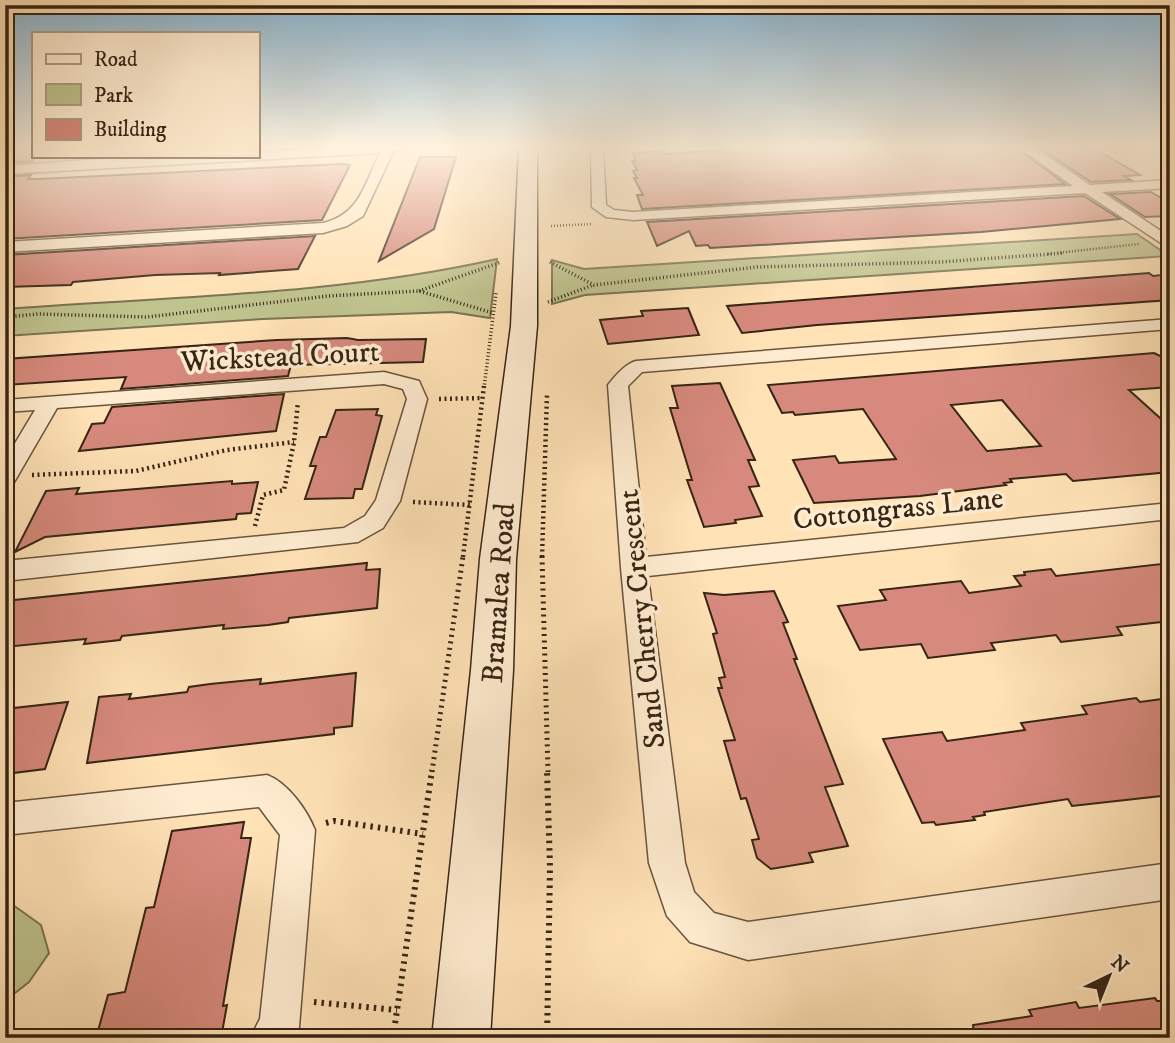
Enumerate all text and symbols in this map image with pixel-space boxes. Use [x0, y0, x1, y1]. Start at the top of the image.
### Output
legend [32, 32, 259, 158]
text: Road [94, 47, 138, 73]
text: Park [94, 83, 134, 109]
text: Building [94, 117, 167, 143]
street label: Wickstead Court [179, 334, 380, 381]
street label: Cottongrass Lane [791, 480, 1005, 539]
street label: Sand Cherry Crescent [610, 487, 674, 750]
street label: Bramalea Road [475, 502, 524, 685]
north arrow [1074, 942, 1144, 1012]
text: N [1106, 951, 1133, 979]

